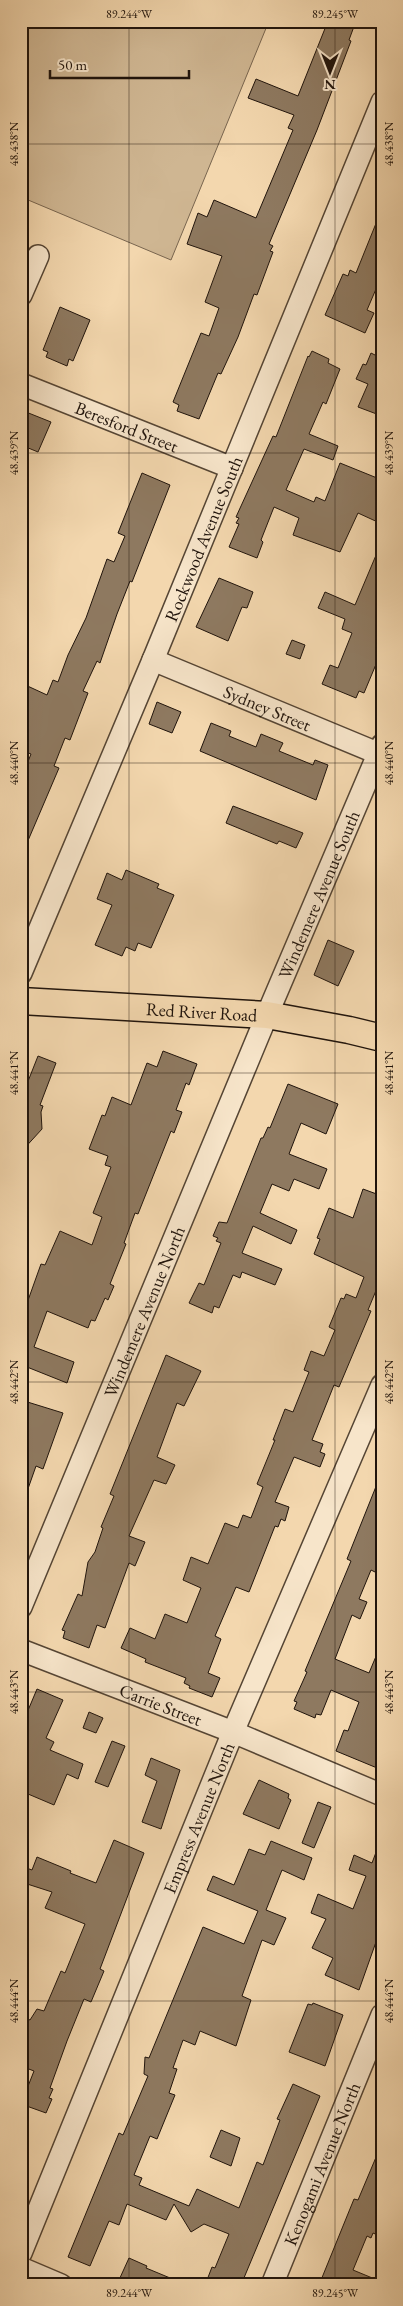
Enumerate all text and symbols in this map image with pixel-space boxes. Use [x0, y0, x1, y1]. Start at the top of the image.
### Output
text: 89.244°W [106, 6, 153, 22]
text: 89.245°W [312, 6, 359, 22]
scale bar [50, 48, 189, 80]
north arrow [306, 48, 356, 98]
text: 50 m [58, 55, 87, 74]
text: N [324, 76, 336, 94]
text: 48.438°N [6, 121, 22, 166]
text: 48.438°N [381, 121, 397, 166]
street label: Beresford Street [72, 395, 182, 457]
text: 48.439°N [6, 430, 22, 475]
text: 48.439°N [381, 430, 397, 475]
street label: Rockwood Avenue South [159, 452, 247, 625]
street label: Sydney Street [220, 679, 315, 736]
text: 48.440°N [6, 740, 22, 785]
text: 48.440°N [381, 740, 397, 785]
street label: Windemere Avenue South [272, 807, 364, 982]
street label: Red River Road [145, 997, 259, 1026]
text: 48.441°N [6, 1050, 22, 1095]
text: 48.441°N [381, 1050, 397, 1095]
street label: Windemere Avenue North [98, 1222, 190, 1401]
text: 48.442°N [6, 1359, 22, 1404]
text: 48.442°N [381, 1359, 397, 1404]
text: 48.443°N [6, 1669, 22, 1714]
text: 48.443°N [381, 1669, 397, 1714]
street label: Carrie Street [116, 1678, 206, 1731]
street label: Empress Avenue North [157, 1739, 239, 1897]
text: 48.444°N [6, 1978, 22, 2023]
text: 48.444°N [381, 1978, 397, 2023]
street label: Kenogami Avenue North [278, 2079, 365, 2249]
text: 89.244°W [106, 2285, 153, 2301]
text: 89.245°W [312, 2285, 359, 2301]

